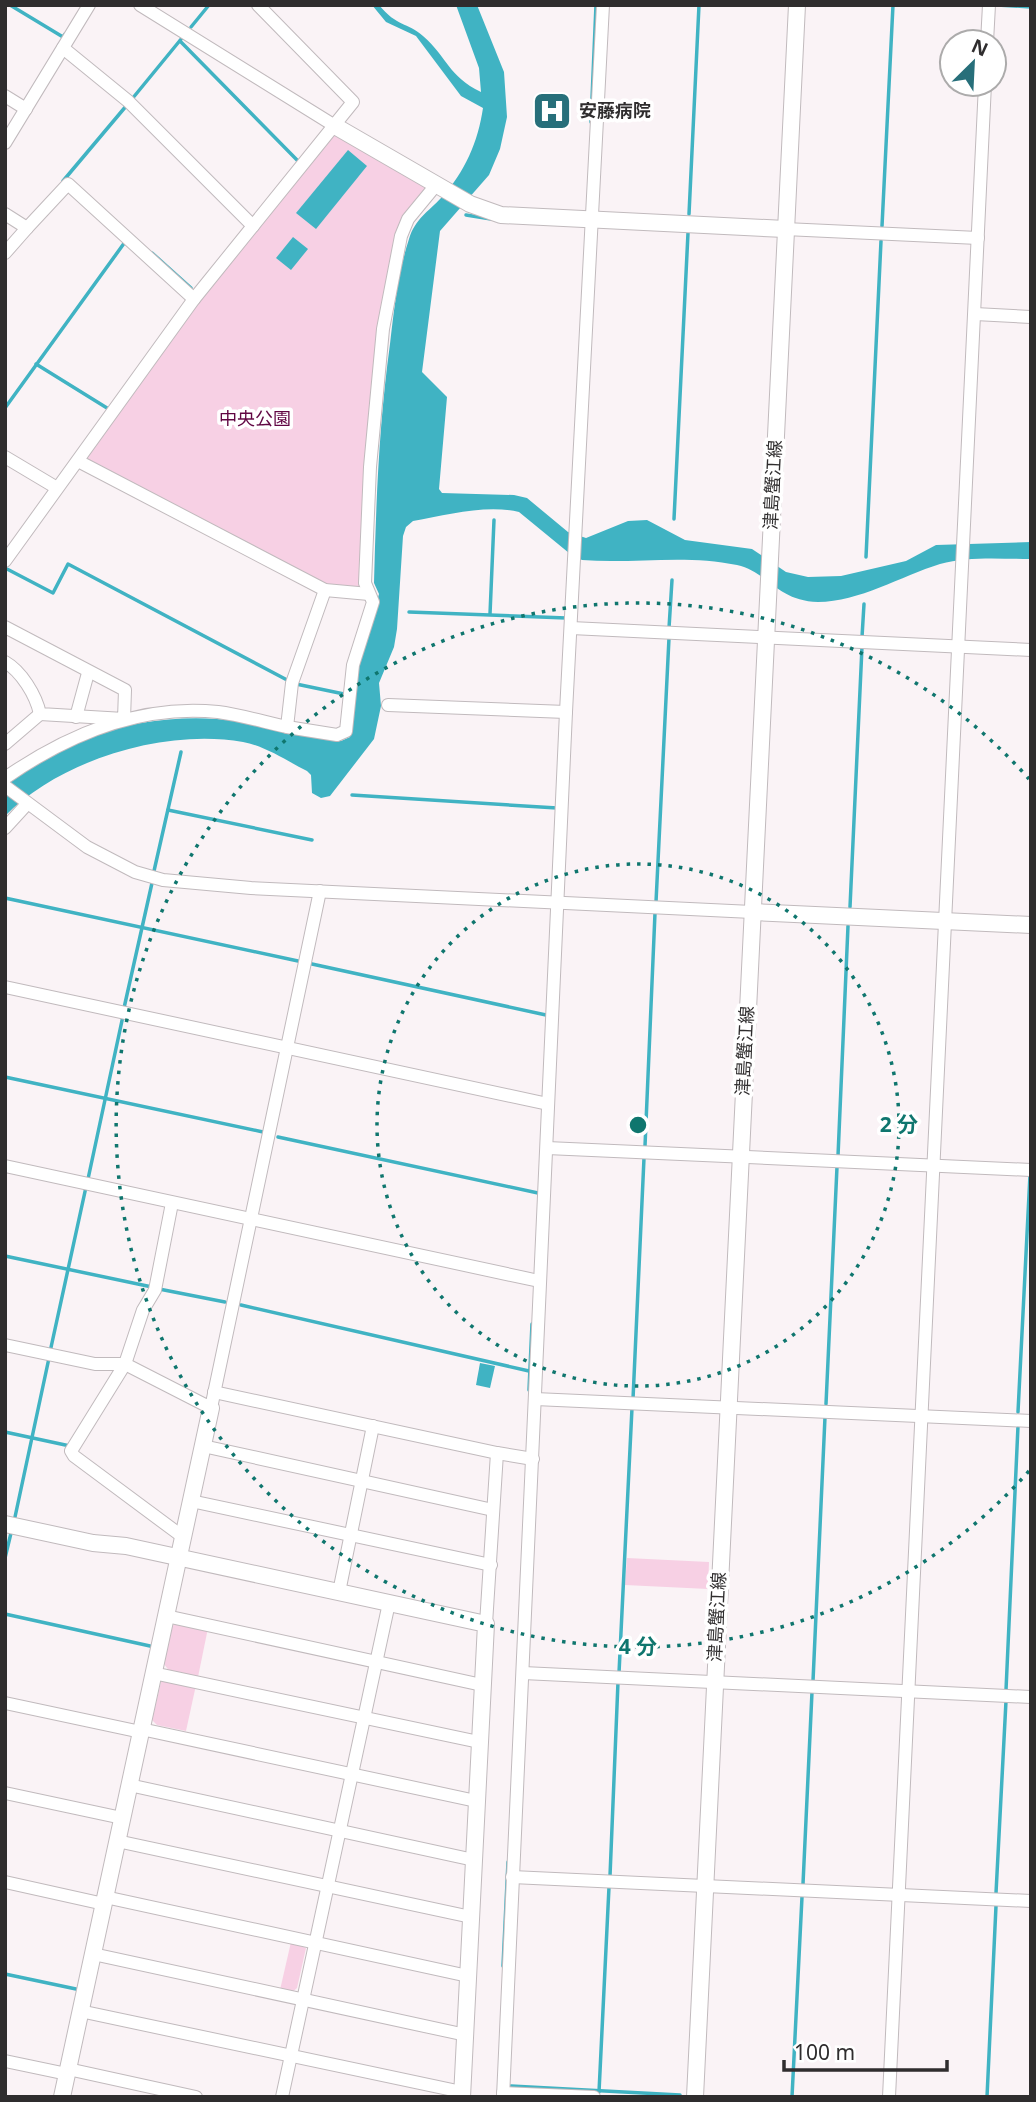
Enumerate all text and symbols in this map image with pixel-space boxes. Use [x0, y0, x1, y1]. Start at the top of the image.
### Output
north arrow [938, 28, 1008, 98]
text: N [968, 32, 992, 62]
hospital icon: 安藤病院 [531, 90, 573, 132]
place label: 安藤病院 [579, 98, 651, 122]
park label: 中央公園 [219, 406, 291, 430]
street label: 津島蟹江線 [758, 439, 786, 531]
street label: 津島蟹江線 [730, 1005, 758, 1097]
text: 2 分 [880, 1110, 918, 1138]
centre of rings [626, 1113, 650, 1137]
street label: 津島蟹江線 [702, 1571, 730, 1663]
text: 4 分 [619, 1632, 657, 1660]
scale bar [784, 2028, 947, 2072]
text: 100 m [794, 2038, 855, 2066]

